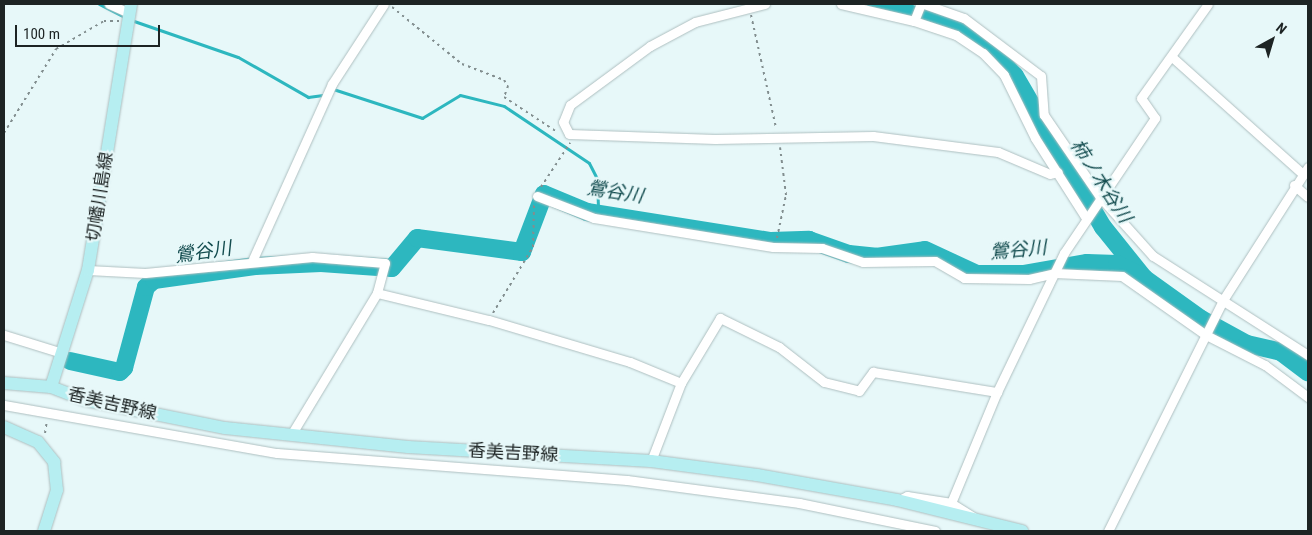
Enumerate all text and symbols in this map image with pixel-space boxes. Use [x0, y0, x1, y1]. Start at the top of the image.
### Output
scale bar [18, 15, 162, 47]
north arrow [1247, 15, 1297, 65]
text: N [1273, 19, 1290, 37]
text: 100 m [23, 25, 60, 43]
water label: 柿ノ木谷川 [1066, 135, 1136, 227]
street label: 切幡川島線 [82, 151, 118, 243]
water label: 鶯谷川 [585, 176, 645, 208]
water label: 鶯谷川 [989, 236, 1047, 264]
water label: 鶯谷川 [173, 237, 233, 267]
street label: 香美吉野線 [66, 383, 158, 425]
street label: 香美吉野線 [467, 440, 559, 466]

